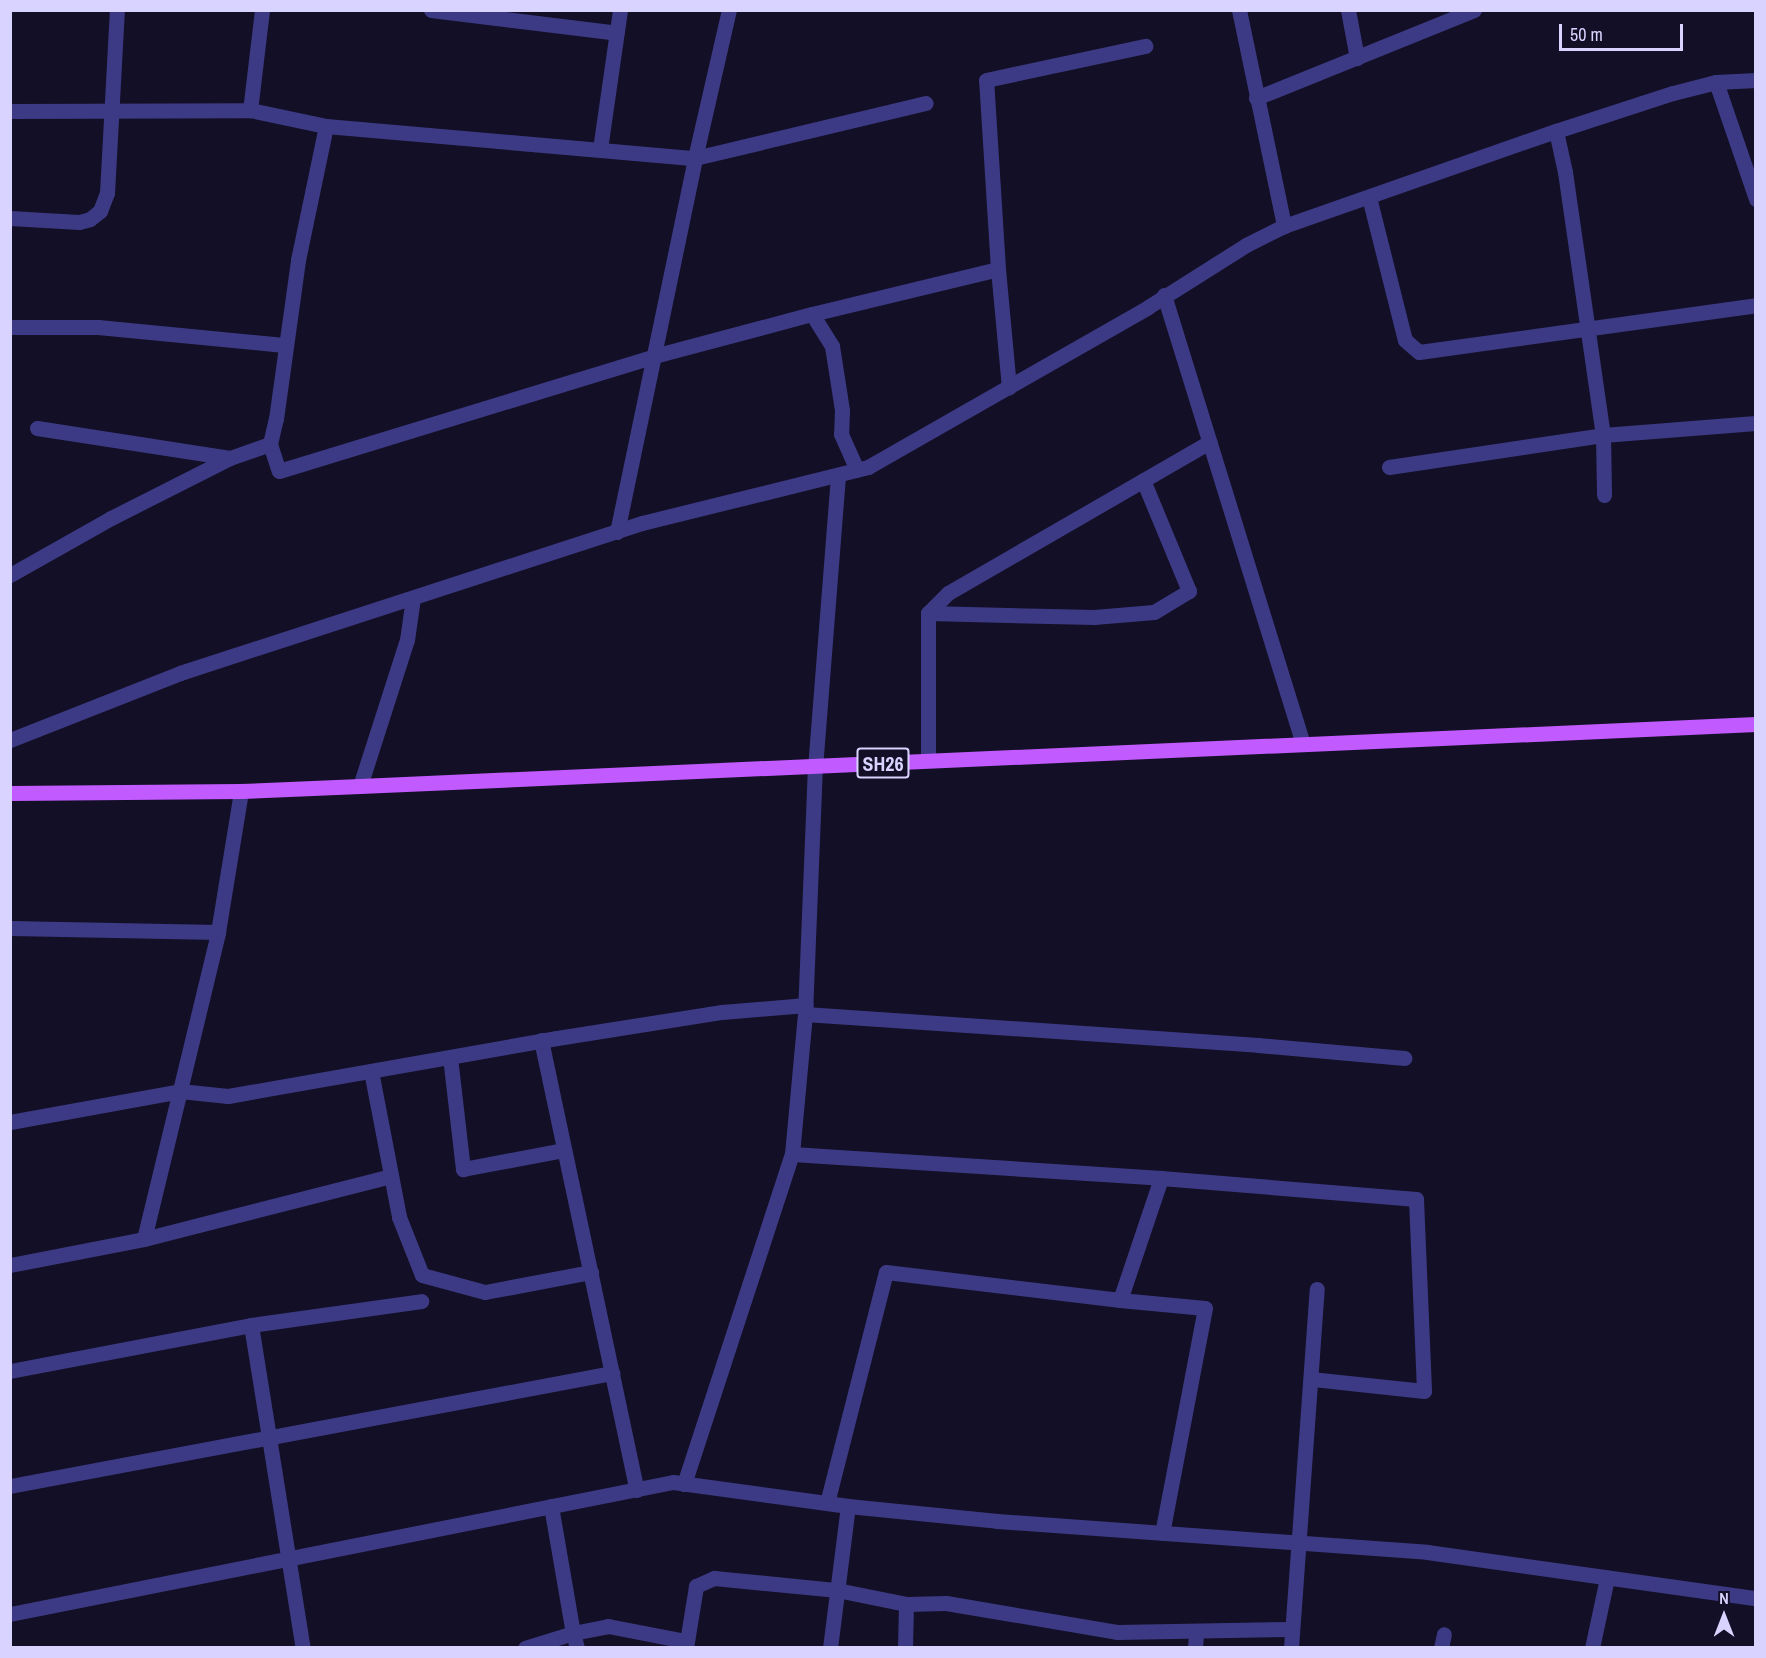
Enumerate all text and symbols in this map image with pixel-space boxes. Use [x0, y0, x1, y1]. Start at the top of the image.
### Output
scale bar [1562, 12, 1686, 50]
text: 50 m [1570, 22, 1603, 47]
road number: SH26 [856, 746, 910, 780]
north arrow [1694, 1586, 1754, 1646]
text: N [1719, 1587, 1729, 1609]

